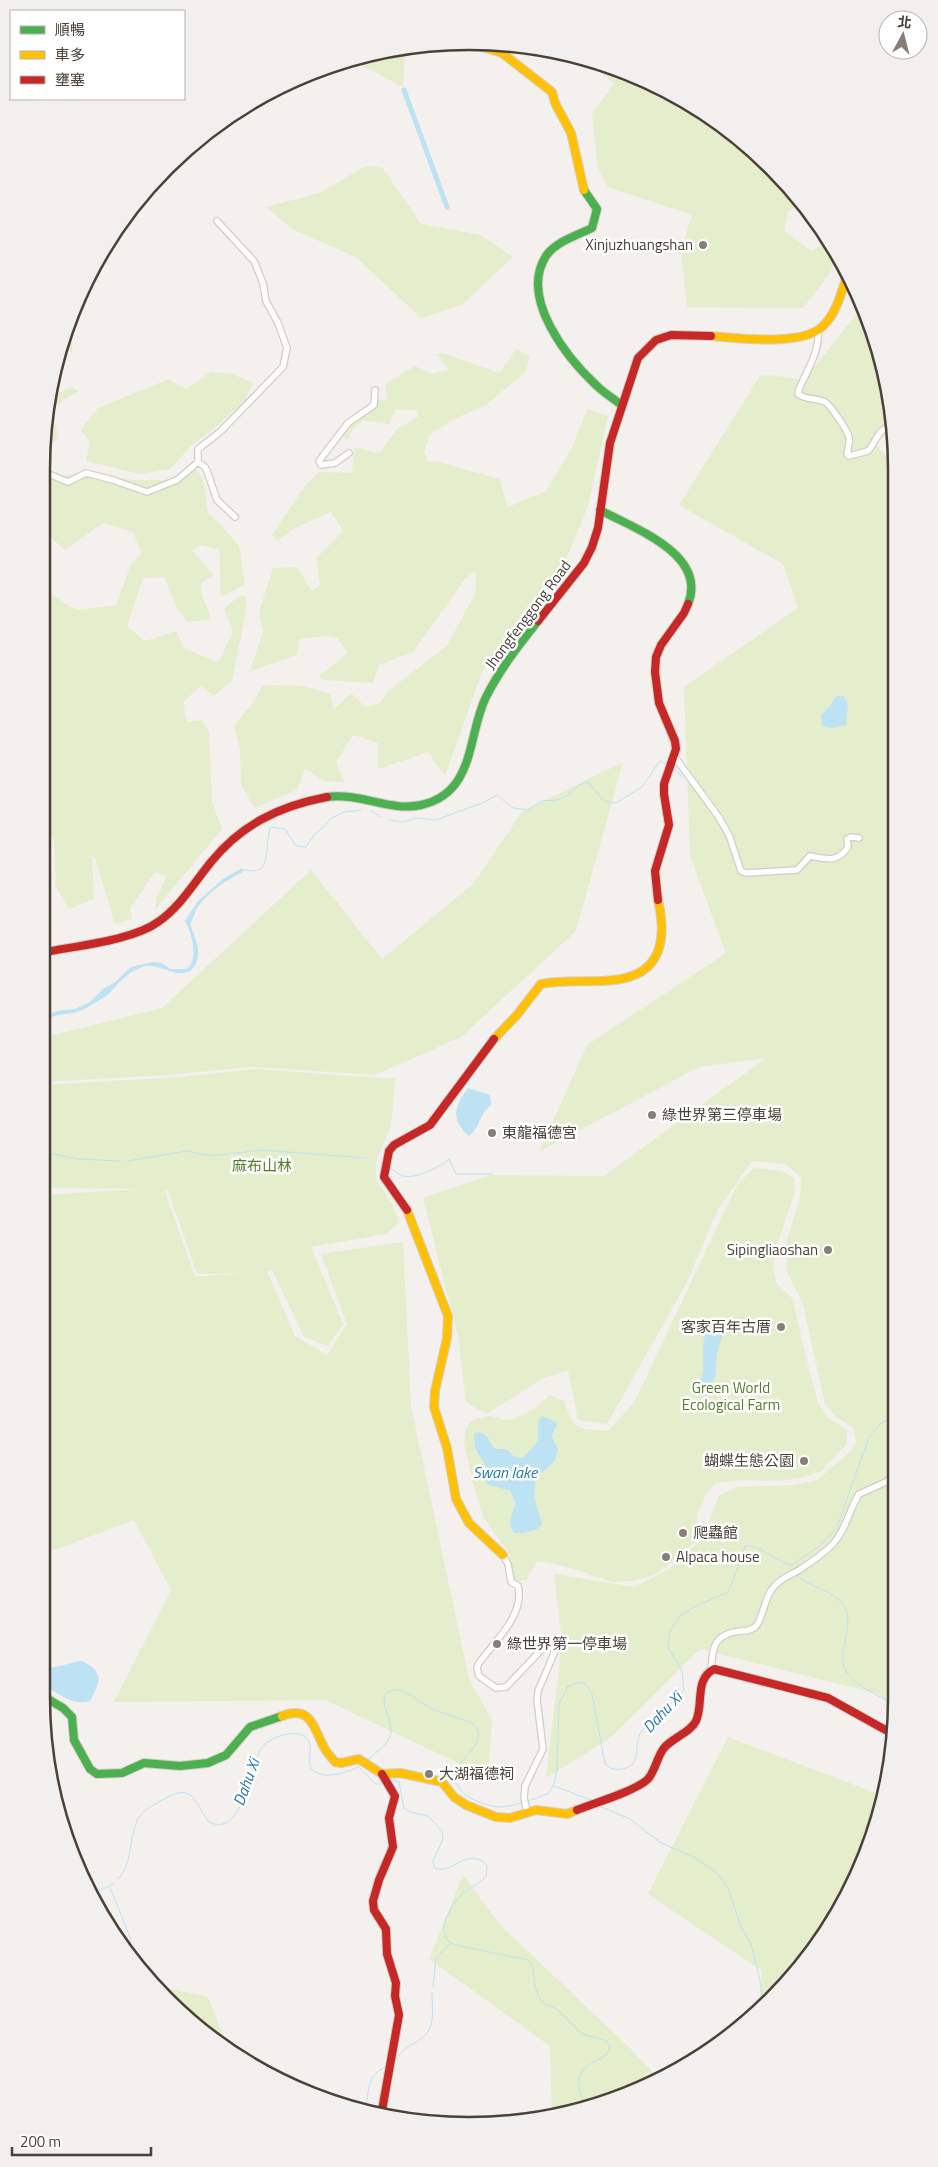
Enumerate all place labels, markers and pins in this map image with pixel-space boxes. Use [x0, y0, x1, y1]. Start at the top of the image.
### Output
place label: Xinjuzhuangshan [585, 233, 693, 256]
marker: Xinjuzhuangshan [697, 239, 709, 251]
place label: 綠世界第三停車場 [662, 1103, 782, 1126]
marker: 綠世界第三停車場 [646, 1109, 658, 1121]
place label: 東龍福德宮 [502, 1121, 577, 1144]
marker: 東龍福德宮 [486, 1127, 498, 1139]
place label: Sipingliaoshan [727, 1238, 818, 1261]
marker: Sipingliaoshan [822, 1244, 834, 1256]
place label: 客家百年古厝 [681, 1315, 771, 1338]
marker: 客家百年古厝 [775, 1321, 787, 1333]
place label: 蝴蝶生態公園 [704, 1449, 794, 1472]
marker: 蝴蝶生態公園 [798, 1455, 810, 1467]
place label: 爬蟲館 [693, 1521, 738, 1544]
marker: 爬蟲館 [677, 1527, 689, 1539]
place label: Alpaca house [676, 1545, 760, 1568]
marker: Alpaca house [660, 1551, 672, 1563]
place label: 綠世界第一停車場 [507, 1632, 627, 1655]
marker: 綠世界第一停車場 [491, 1638, 503, 1650]
place label: 大湖福德祠 [439, 1762, 514, 1785]
marker: 大湖福德祠 [423, 1768, 435, 1780]

